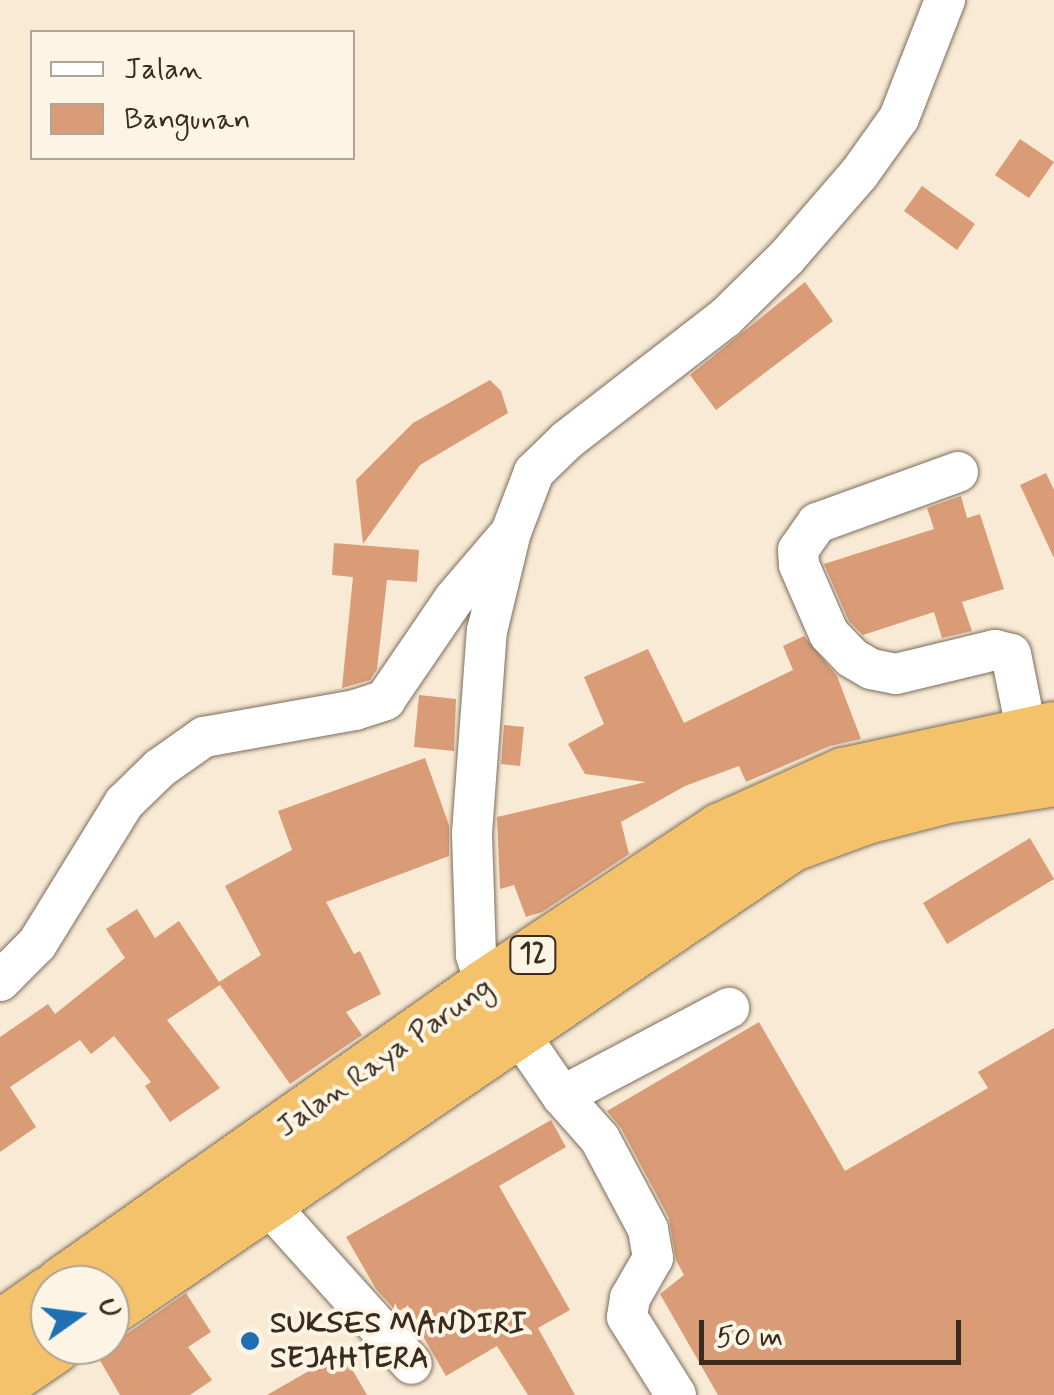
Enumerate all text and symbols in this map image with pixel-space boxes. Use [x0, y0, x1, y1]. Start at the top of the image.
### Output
legend [30, 30, 355, 160]
text: Jalan [124, 50, 202, 89]
text: Bangunan [124, 100, 251, 139]
road number: 12 [508, 932, 558, 978]
street label: Jalan Raya Parung [273, 972, 497, 1144]
north arrow [30, 1265, 130, 1365]
text: U [87, 1295, 128, 1321]
scale bar [704, 1300, 966, 1362]
place label: SUKSES MANDIRI SEJAHTERA [270, 1306, 521, 1376]
text: 50 m [716, 1318, 783, 1357]
marker: SUKSES MANDIRI SEJAHTERA [239, 1330, 261, 1352]

